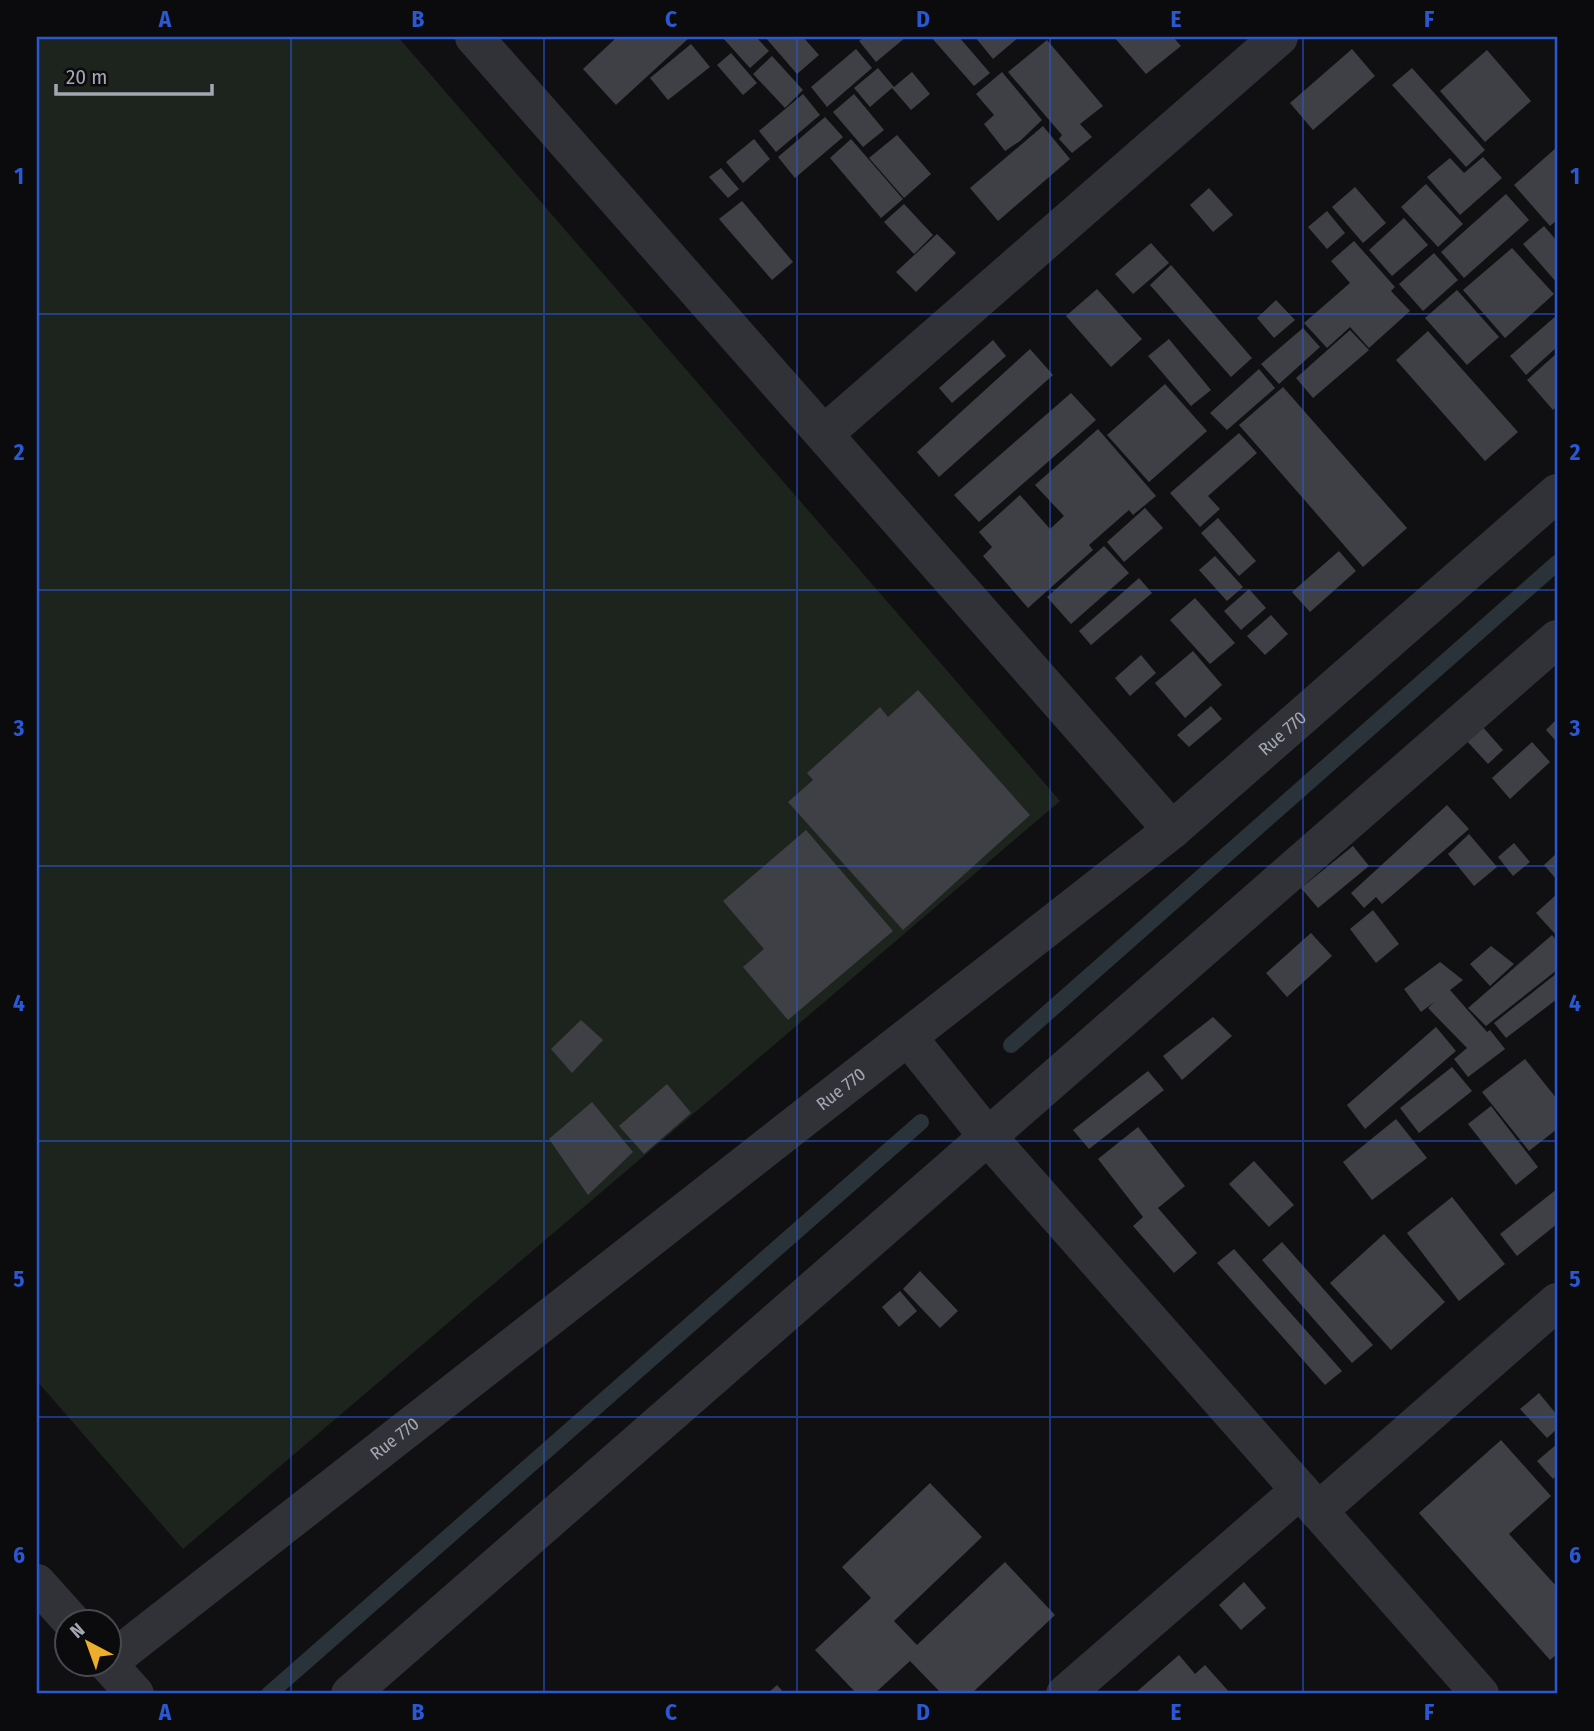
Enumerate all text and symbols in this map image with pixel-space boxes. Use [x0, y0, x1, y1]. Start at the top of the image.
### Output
text: A [158, 5, 172, 33]
text: B [412, 5, 425, 33]
text: C [665, 5, 677, 33]
text: D [916, 5, 930, 33]
text: E [1171, 5, 1182, 33]
text: F [1424, 5, 1434, 33]
scale bar [56, 52, 212, 96]
text: 20 m [66, 64, 107, 90]
text: 1 [14, 162, 24, 190]
text: 1 [1570, 162, 1580, 190]
text: 2 [13, 438, 25, 466]
text: 2 [1569, 438, 1581, 466]
street label: Rue 770 [1254, 707, 1311, 760]
text: 3 [13, 714, 25, 742]
text: 3 [1569, 714, 1581, 742]
text: 4 [13, 989, 25, 1017]
text: 4 [1569, 989, 1581, 1017]
street label: Rue 770 [812, 1063, 870, 1115]
text: 5 [13, 1265, 25, 1293]
text: 5 [1569, 1265, 1581, 1293]
street label: Rue 770 [366, 1413, 424, 1465]
text: 6 [13, 1541, 25, 1569]
text: 6 [1569, 1541, 1581, 1569]
north arrow [52, 1608, 122, 1678]
text: N [65, 1618, 89, 1643]
text: A [158, 1698, 172, 1726]
text: B [412, 1698, 425, 1726]
text: C [665, 1698, 677, 1726]
text: D [916, 1698, 930, 1726]
text: E [1171, 1698, 1182, 1726]
text: F [1424, 1698, 1434, 1726]

